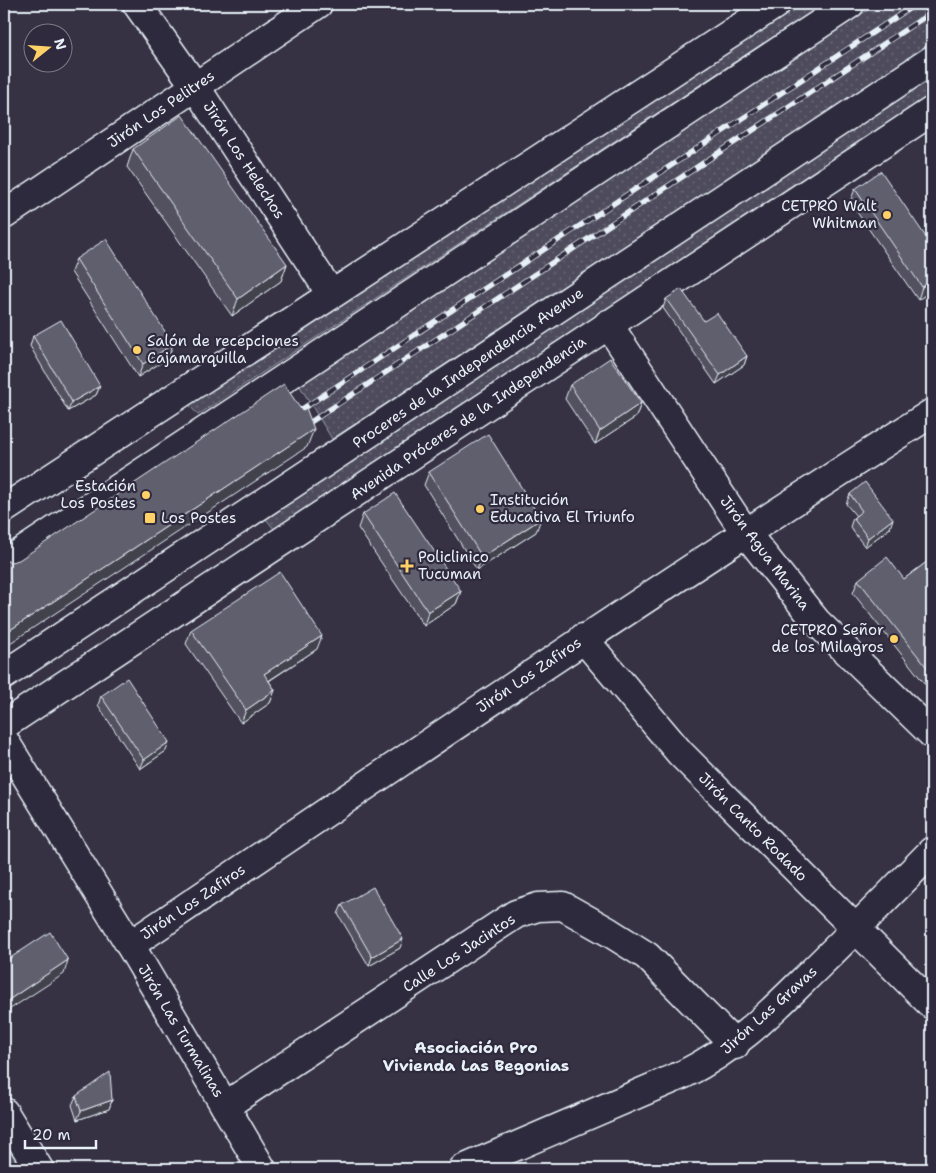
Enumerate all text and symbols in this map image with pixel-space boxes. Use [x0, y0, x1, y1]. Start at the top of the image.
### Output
north arrow [22, 22, 72, 72]
text: N [50, 36, 71, 52]
street label: Jirón Los Pelitres [104, 66, 218, 152]
street label: Jirón Los Helechos [198, 97, 290, 223]
place label: CETPRO Walt Whitman [781, 196, 877, 233]
marker: CETPRO Walt Whitman [881, 209, 893, 221]
street label: Proceres de la Independencia Avenue [349, 283, 587, 453]
place label: Salón de recepciones Cajamarquilla [147, 331, 299, 368]
street label: Avenida Próceres de la Independencia [346, 331, 590, 505]
marker: Salón de recepciones Cajamarquilla [131, 344, 143, 356]
place label: Estación Los Postes [61, 476, 136, 513]
marker: Estación Los Postes [140, 489, 152, 501]
place label: Institución Educativa El Triunfo [490, 490, 635, 527]
street label: Jirón Agua Marina [715, 492, 815, 615]
marker: Institución Educativa El Triunfo [474, 503, 486, 515]
place label: Los Postes [161, 508, 236, 528]
marker: Los Postes [143, 511, 157, 525]
place label: Policlinico Tucuman [418, 547, 489, 584]
marker: Policlinico Tucuman [400, 559, 414, 573]
place label: CETPRO Señor de los Milagros [772, 620, 884, 657]
street label: Jirón Los Zafiros [473, 633, 585, 717]
marker: CETPRO Señor de los Milagros [888, 633, 900, 645]
street label: Jirón Canto Rodado [694, 768, 812, 886]
street label: Jirón Los Zafiros [137, 860, 249, 944]
street label: Calle Los Jacintos [399, 909, 519, 997]
street label: Jirón Las Turmalinas [133, 961, 229, 1101]
street label: Jirón Las Gravas [717, 961, 821, 1059]
district label: Asociación Pro Vivienda Las Begonias [383, 1037, 569, 1076]
scale bar [25, 1118, 96, 1150]
text: 20 m [32, 1125, 71, 1145]

